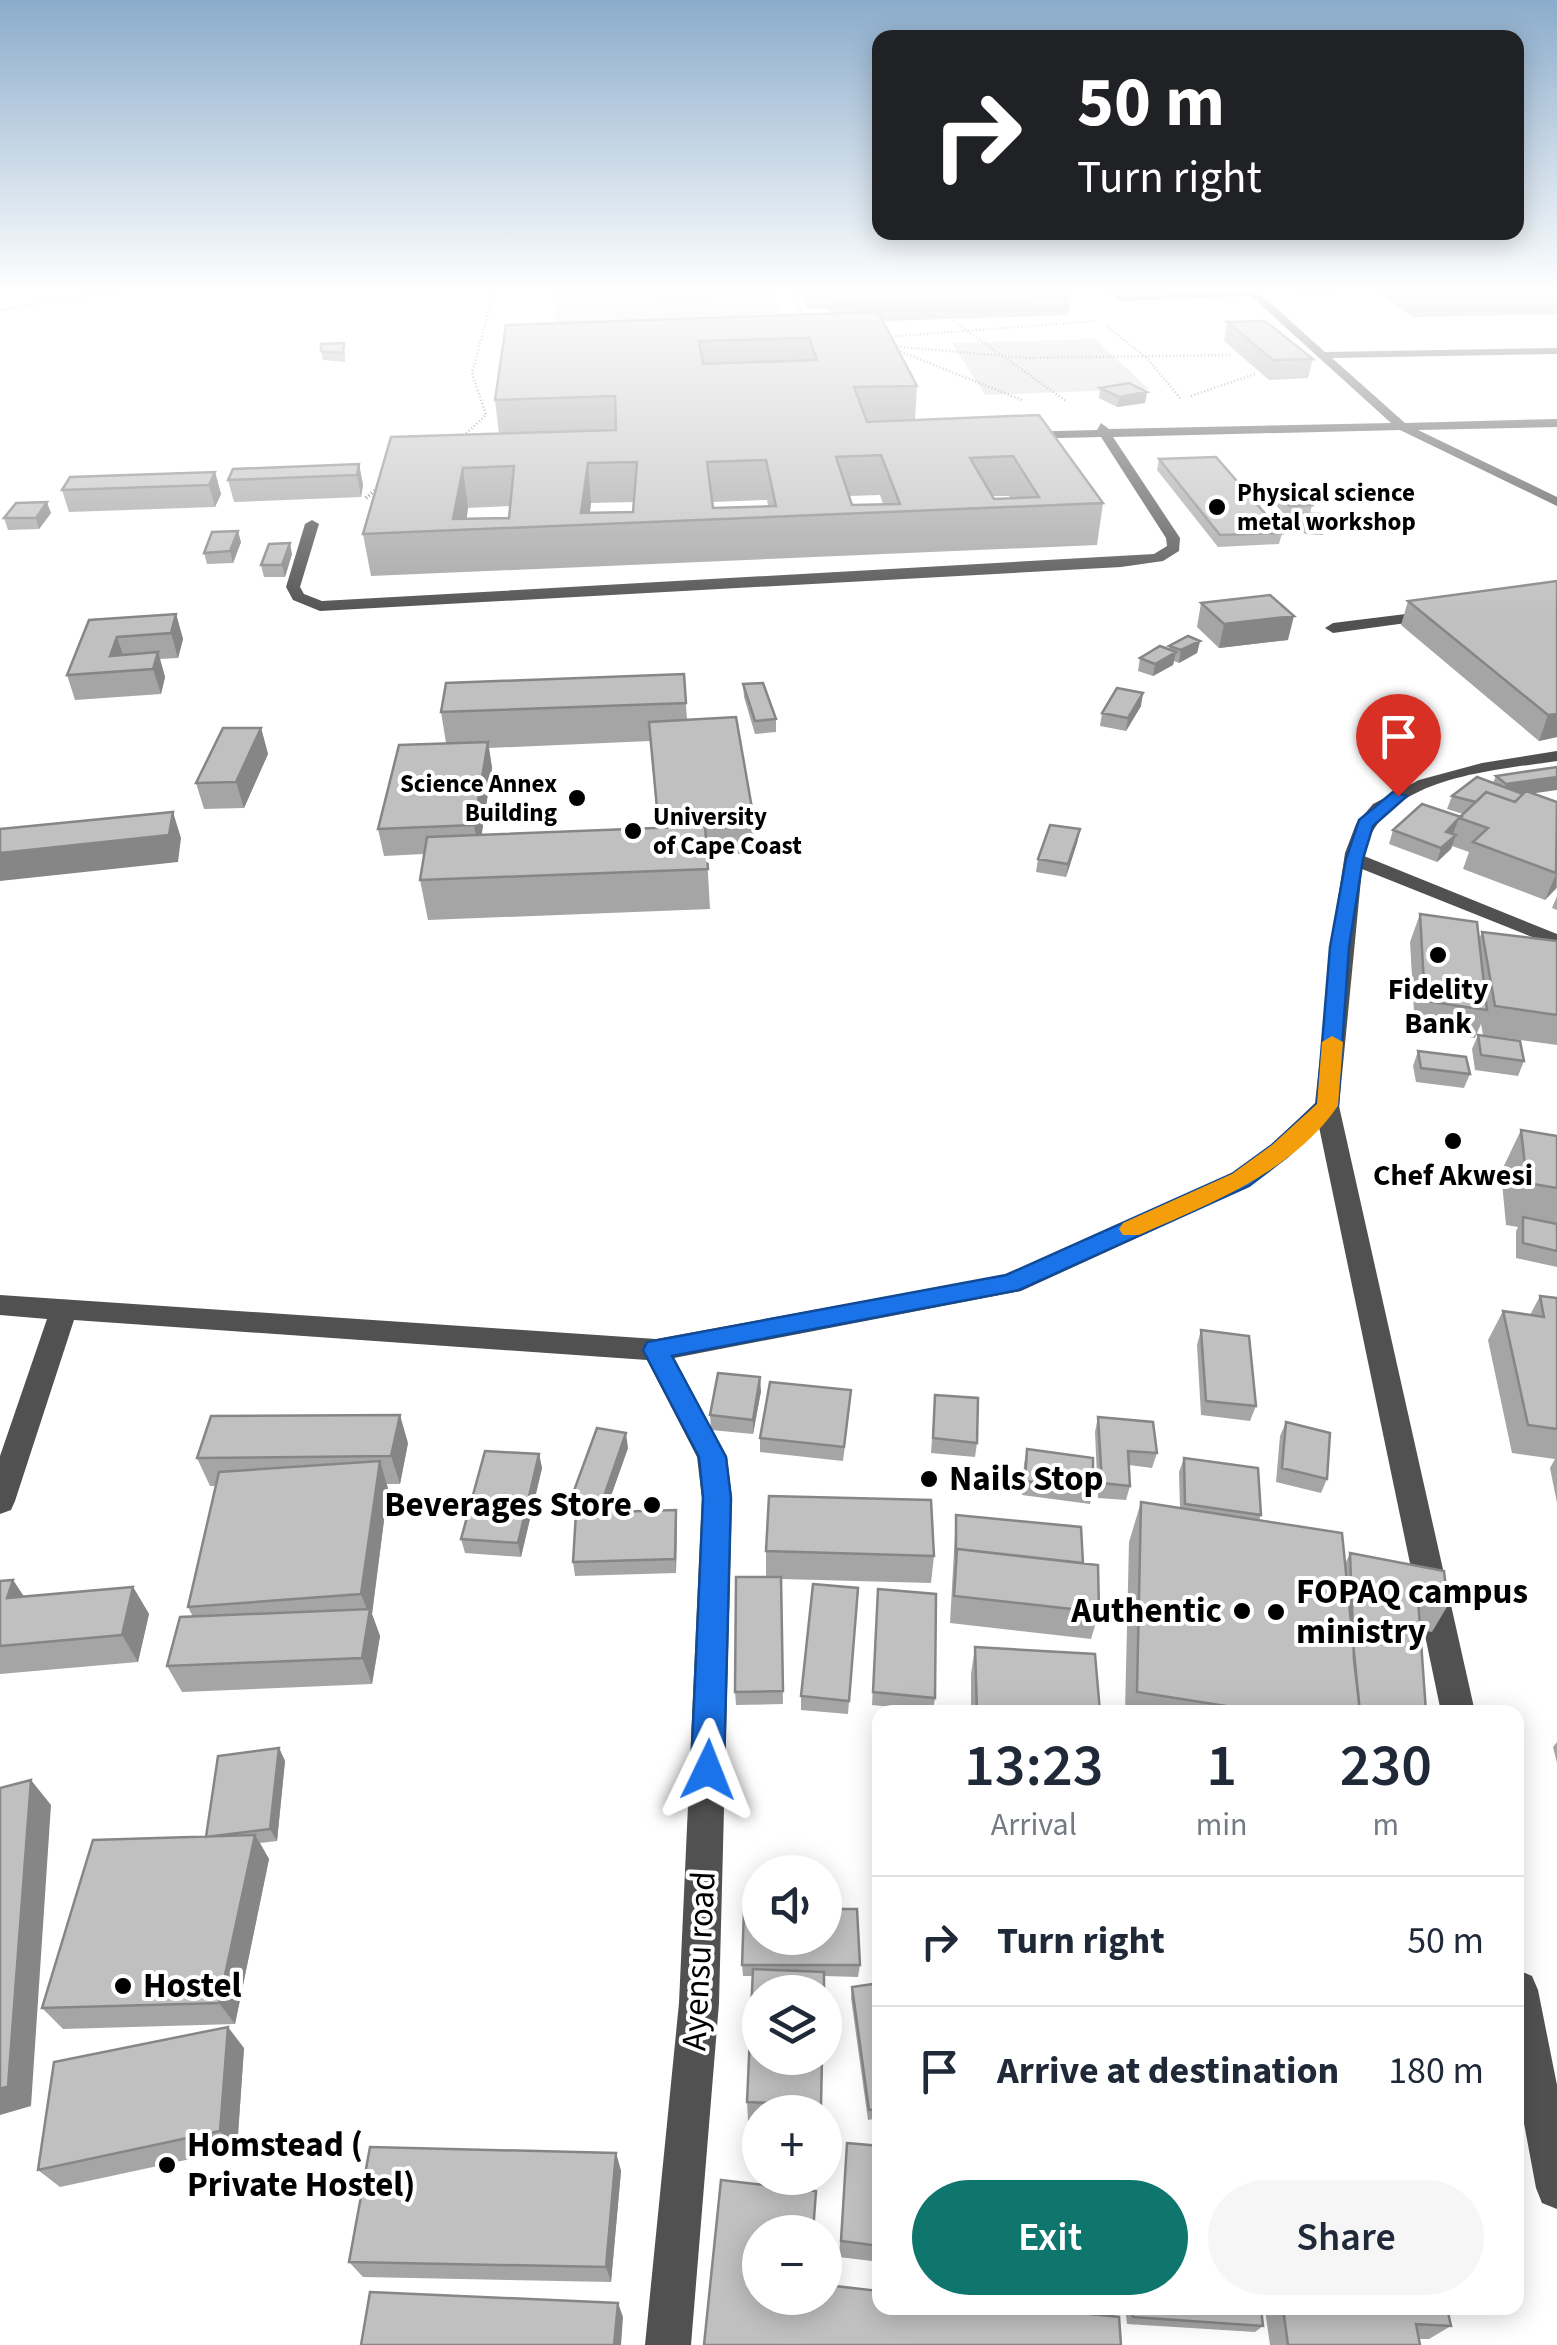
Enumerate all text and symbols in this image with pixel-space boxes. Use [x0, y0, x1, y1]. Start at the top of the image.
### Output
text: 50 m [1077, 53, 1225, 153]
icon: right [912, 70, 1042, 200]
text: Turn right [1077, 146, 1262, 210]
place label: Physical science metal workshop [1237, 475, 1416, 540]
marker: Physical science metal workshop [1206, 496, 1228, 518]
pin [1356, 694, 1441, 797]
icon: arrive [1371, 709, 1426, 764]
place label: Science Annex Building [400, 766, 557, 831]
marker: Science Annex Building [566, 787, 588, 809]
place label: University of Cape Coast [653, 799, 802, 864]
marker: University of Cape Coast [622, 820, 644, 842]
marker: Fidelity Bank [1427, 944, 1449, 966]
place label: Fidelity Bank [1388, 968, 1489, 1045]
marker: Chef Akwesi [1442, 1130, 1464, 1152]
place label: Chef Akwesi [1373, 1154, 1533, 1197]
place label: Nails Stop [949, 1454, 1104, 1504]
marker: Nails Stop [918, 1468, 940, 1490]
place label: Beverages Store [384, 1480, 632, 1530]
marker: Beverages Store [641, 1494, 663, 1516]
place label: FOPAQ campus ministry [1296, 1567, 1528, 1657]
place label: Authentic [1070, 1586, 1222, 1636]
marker: Authentic [1231, 1600, 1253, 1622]
marker: FOPAQ campus ministry [1265, 1601, 1287, 1623]
position arrow [656, 1718, 760, 1822]
text: 13:23 [964, 1724, 1104, 1809]
text: 1 [1206, 1724, 1237, 1809]
text: 230 [1340, 1724, 1432, 1809]
text: Arrival [991, 1802, 1077, 1848]
text: min [1196, 1802, 1248, 1848]
text: m [1373, 1802, 1399, 1848]
map controls [742, 1855, 842, 2315]
button: sound [742, 1855, 842, 1955]
street label: Ayensu road [669, 1870, 729, 2052]
icon: right [912, 1914, 967, 1969]
text: Turn right [997, 1914, 1165, 1968]
text: 50 m [1407, 1914, 1484, 1968]
place label: Hostel [143, 1961, 242, 2011]
marker: Hostel [112, 1975, 134, 1997]
button: layers [742, 1975, 842, 2075]
icon: arrive [912, 2044, 967, 2099]
text: Arrive at destination [997, 2044, 1339, 2098]
text: 180 m [1388, 2044, 1484, 2098]
button: + [742, 2095, 842, 2195]
place label: Homstead ( Private Hostel) [187, 2120, 415, 2210]
marker: Homstead ( Private Hostel) [156, 2154, 178, 2176]
button: Exit [912, 2180, 1188, 2295]
button: Share [1208, 2180, 1484, 2295]
button: − [742, 2215, 842, 2315]

